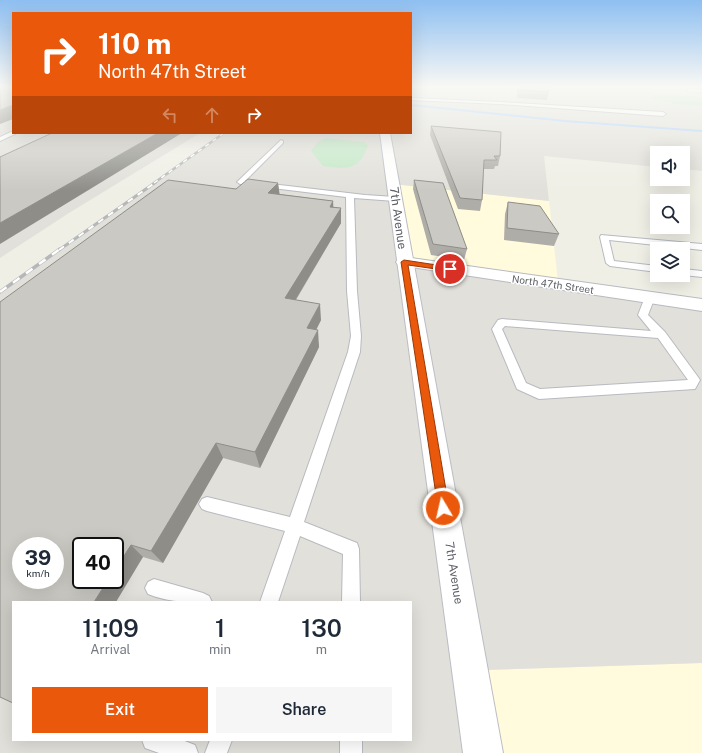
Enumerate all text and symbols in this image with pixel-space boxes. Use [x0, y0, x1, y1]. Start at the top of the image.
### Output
text: 110 m [98, 27, 171, 60]
icon: right [32, 28, 84, 80]
text: North 47th Street [98, 61, 247, 82]
icon: left [159, 104, 181, 126]
icon: ahead [201, 104, 223, 126]
icon: right [243, 104, 265, 126]
map controls [650, 146, 690, 282]
button: sound [650, 146, 690, 186]
street label: 7th Avenue [387, 186, 409, 250]
button: search [650, 194, 690, 234]
button: layers [650, 242, 690, 282]
pin [433, 252, 467, 286]
icon: arrive [439, 258, 461, 280]
street label: North 47th Street [511, 272, 595, 296]
position arrow [422, 487, 464, 529]
speed limit sign: 40 [72, 537, 124, 589]
street label: 7th Avenue [442, 541, 466, 605]
text: 39 [25, 546, 51, 570]
text: km/h [26, 567, 50, 579]
text: 11:09 [82, 614, 139, 642]
text: 1 [215, 614, 225, 642]
text: 130 [301, 614, 342, 642]
text: Arrival [90, 642, 131, 657]
text: min [209, 642, 231, 657]
text: m [316, 642, 327, 657]
button: Exit [32, 687, 208, 733]
button: Share [216, 687, 392, 733]

